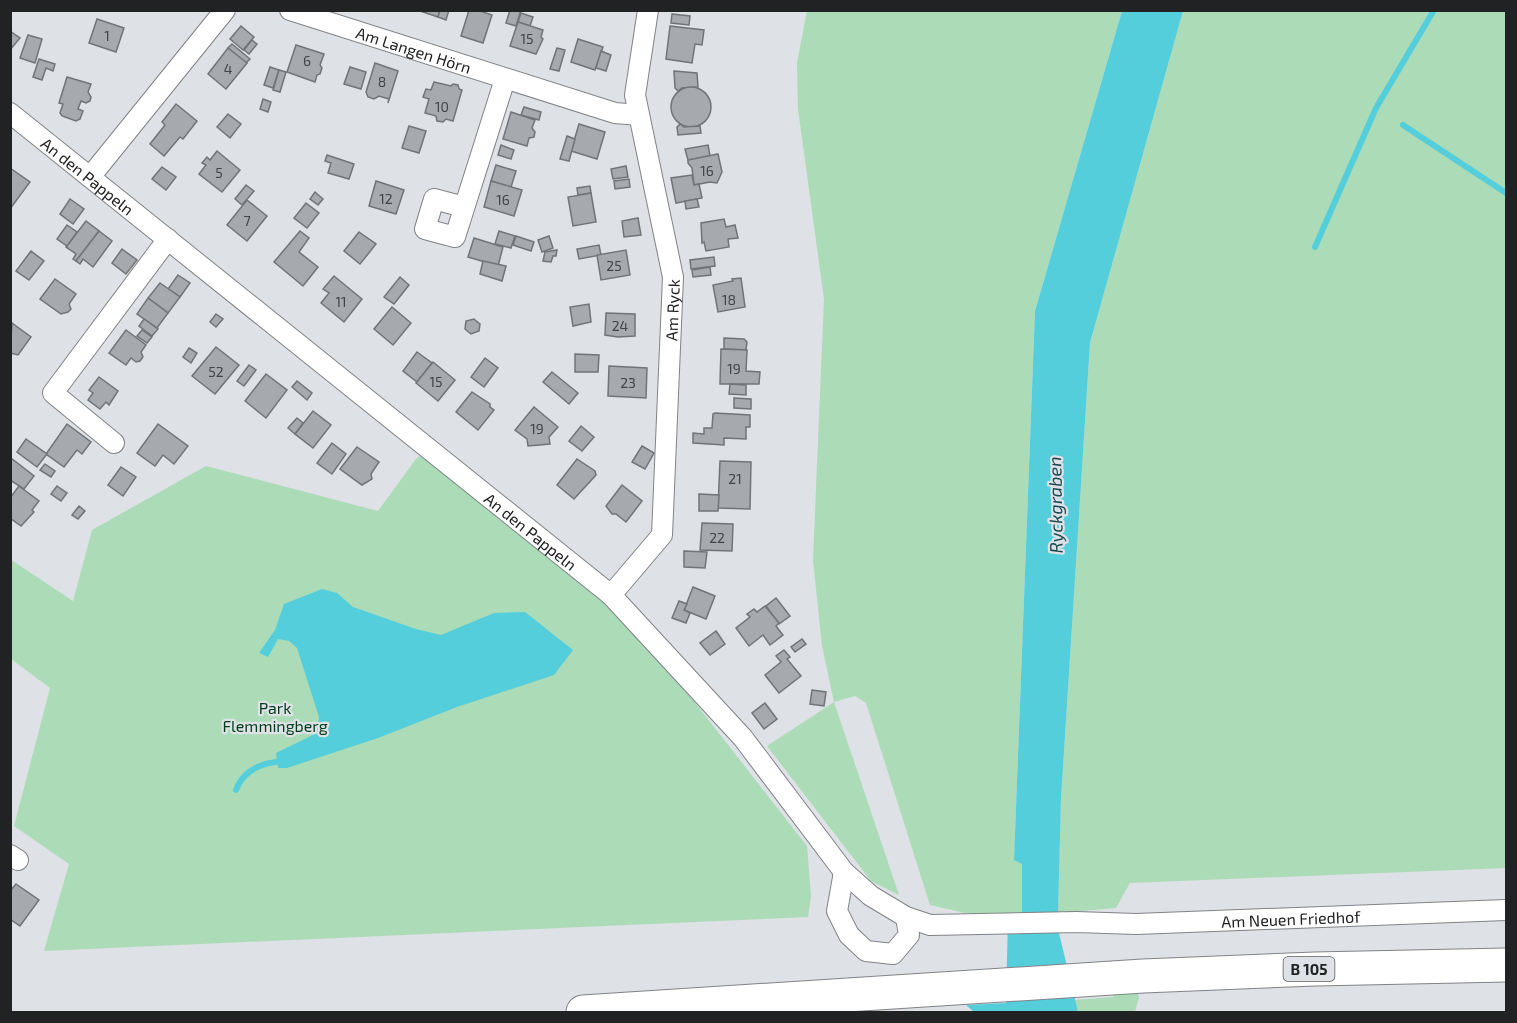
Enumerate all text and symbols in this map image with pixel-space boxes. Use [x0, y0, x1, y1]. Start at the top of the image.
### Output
street label: Am Langen Hörn [354, 22, 474, 76]
house number: 1 [104, 27, 110, 44]
house number: 15 [520, 30, 534, 47]
house number: 6 [303, 52, 311, 69]
house number: 4 [224, 60, 232, 77]
house number: 8 [378, 73, 386, 90]
house number: 10 [435, 98, 449, 115]
street label: An den Pappeln [38, 133, 138, 218]
house number: 16 [700, 162, 714, 179]
house number: 5 [215, 164, 223, 181]
house number: 12 [379, 190, 393, 207]
house number: 16 [496, 191, 510, 208]
house number: 7 [243, 212, 251, 229]
house number: 25 [606, 257, 622, 274]
street label: Am Ryck [661, 279, 682, 341]
house number: 18 [722, 291, 736, 308]
house number: 11 [335, 293, 347, 310]
house number: 24 [612, 317, 628, 334]
house number: 19 [727, 360, 741, 377]
house number: 52 [208, 363, 224, 380]
house number: 15 [429, 373, 443, 390]
house number: 23 [620, 374, 636, 391]
house number: 19 [530, 420, 544, 437]
water label: Ryckgraben [1043, 456, 1067, 554]
house number: 21 [728, 470, 742, 487]
street label: An den Pappeln [481, 488, 581, 574]
house number: 22 [709, 529, 725, 546]
park label: Park Flemmingberg [222, 698, 328, 735]
street label: Am Neuen Friedhof [1221, 906, 1361, 930]
road number: B 105 [1284, 957, 1334, 981]

